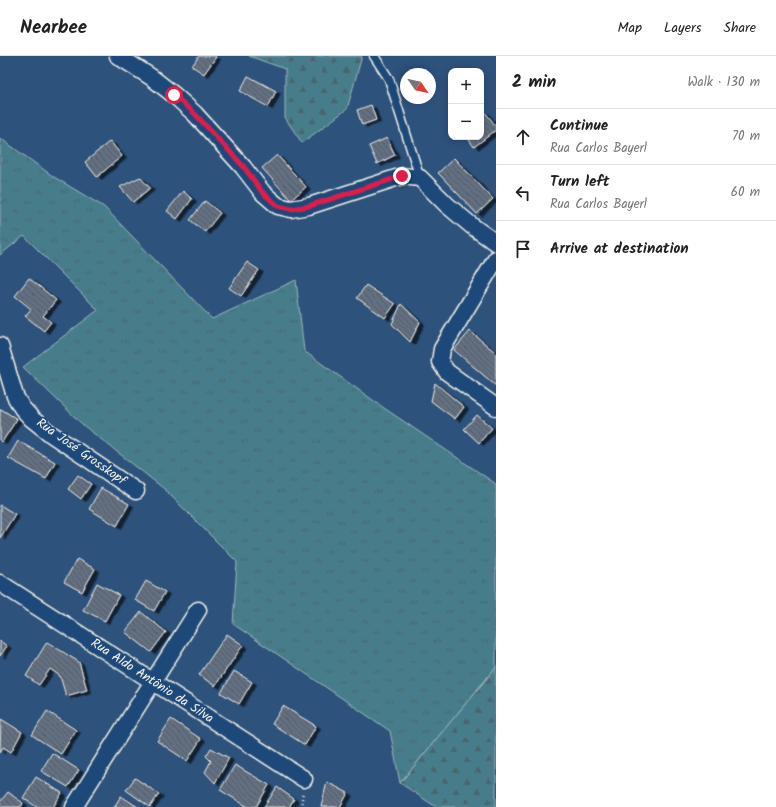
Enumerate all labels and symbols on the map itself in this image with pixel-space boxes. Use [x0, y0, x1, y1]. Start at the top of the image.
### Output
north arrow [400, 68, 436, 104]
route start [165, 86, 183, 104]
route end [393, 167, 411, 185]
street label: Rua José Grosskopf [32, 413, 131, 492]
street label: Rua Aldo Antônio da Silva [86, 633, 218, 729]

